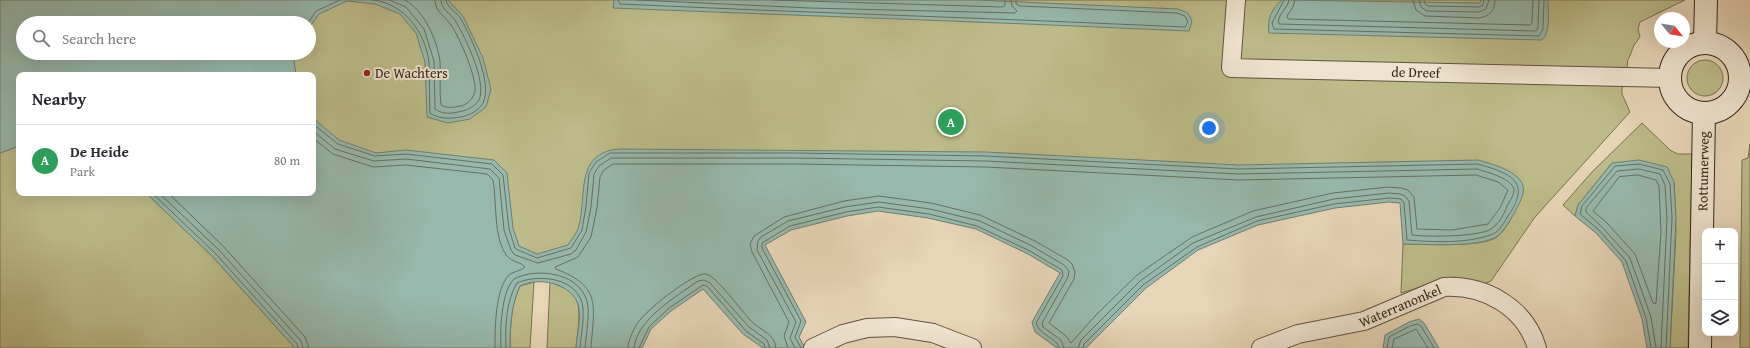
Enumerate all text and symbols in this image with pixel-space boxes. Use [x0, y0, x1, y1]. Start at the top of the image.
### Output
north arrow [1654, 12, 1690, 48]
search box [16, 16, 316, 60]
icon: search [30, 27, 52, 49]
text: Search here [62, 28, 136, 49]
street label: de Dreef [1391, 62, 1442, 83]
place label: De Wachters [375, 63, 448, 83]
marker: De Wachters [362, 68, 372, 78]
text: Nearby [32, 86, 86, 111]
pin: A [938, 107, 964, 137]
your location [1199, 118, 1219, 138]
street label: Rottumerweg [1692, 131, 1714, 211]
text: De Heide [70, 141, 129, 162]
text: A [41, 151, 49, 170]
text: 80 m [274, 151, 300, 170]
text: Park [70, 162, 95, 181]
map controls [1702, 228, 1738, 336]
button: + [1702, 228, 1738, 264]
button: − [1702, 264, 1738, 300]
street label: Waterranonkel [1356, 279, 1444, 332]
button: layers [1702, 300, 1738, 336]

